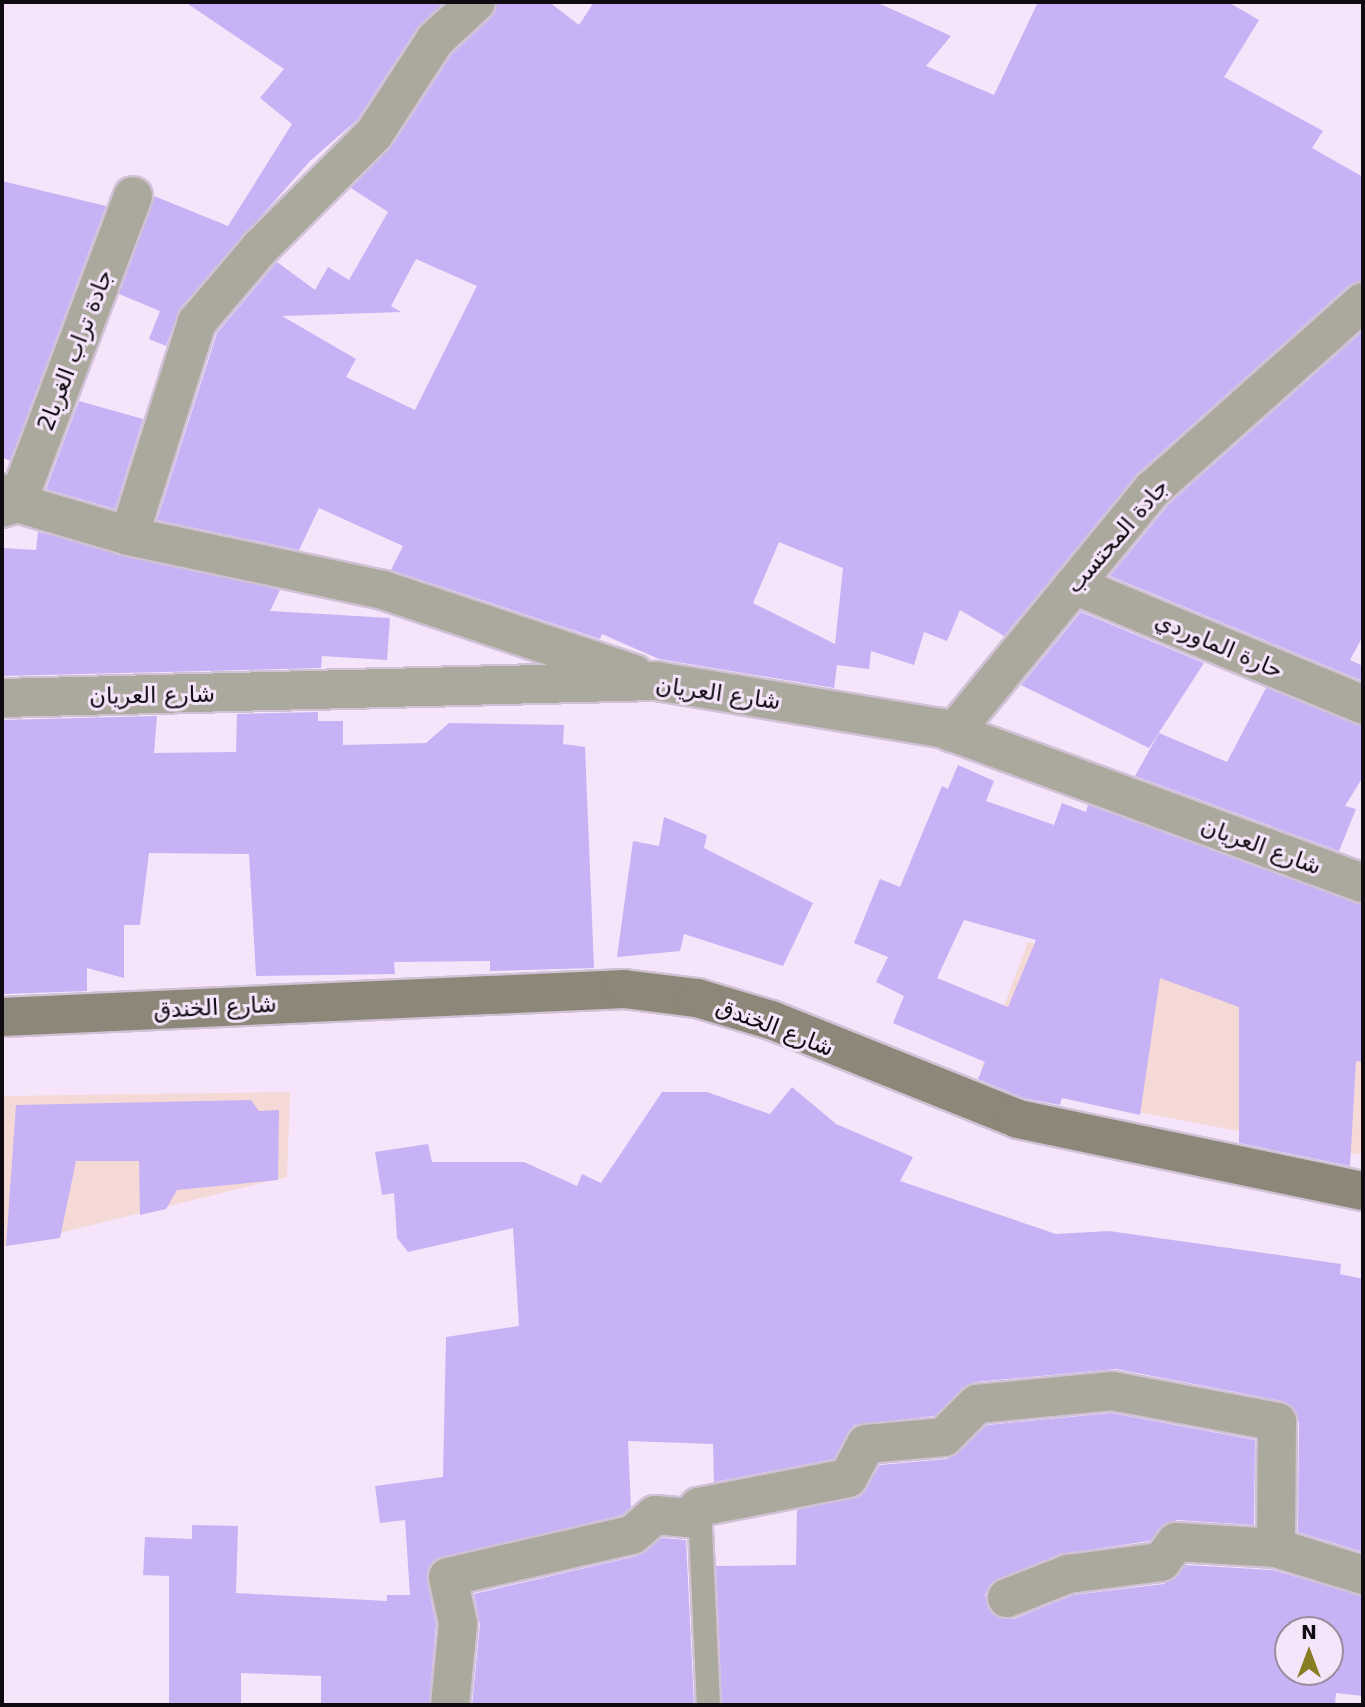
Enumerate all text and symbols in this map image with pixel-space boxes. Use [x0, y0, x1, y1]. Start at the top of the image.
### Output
street label: جادة تراب الغربا2 [32, 265, 118, 435]
street label: جادة المحتسب [1060, 473, 1174, 599]
street label: حارة الماوردي [1151, 606, 1287, 684]
street label: شارع العريان [654, 671, 782, 715]
street label: شارع العريان [89, 680, 215, 710]
street label: شارع العريان [1197, 812, 1325, 880]
street label: شارع الخندق [153, 990, 277, 1024]
street label: شارع الخندق [712, 992, 838, 1062]
north arrow [1274, 1616, 1344, 1686]
text: N [1301, 1621, 1317, 1643]

